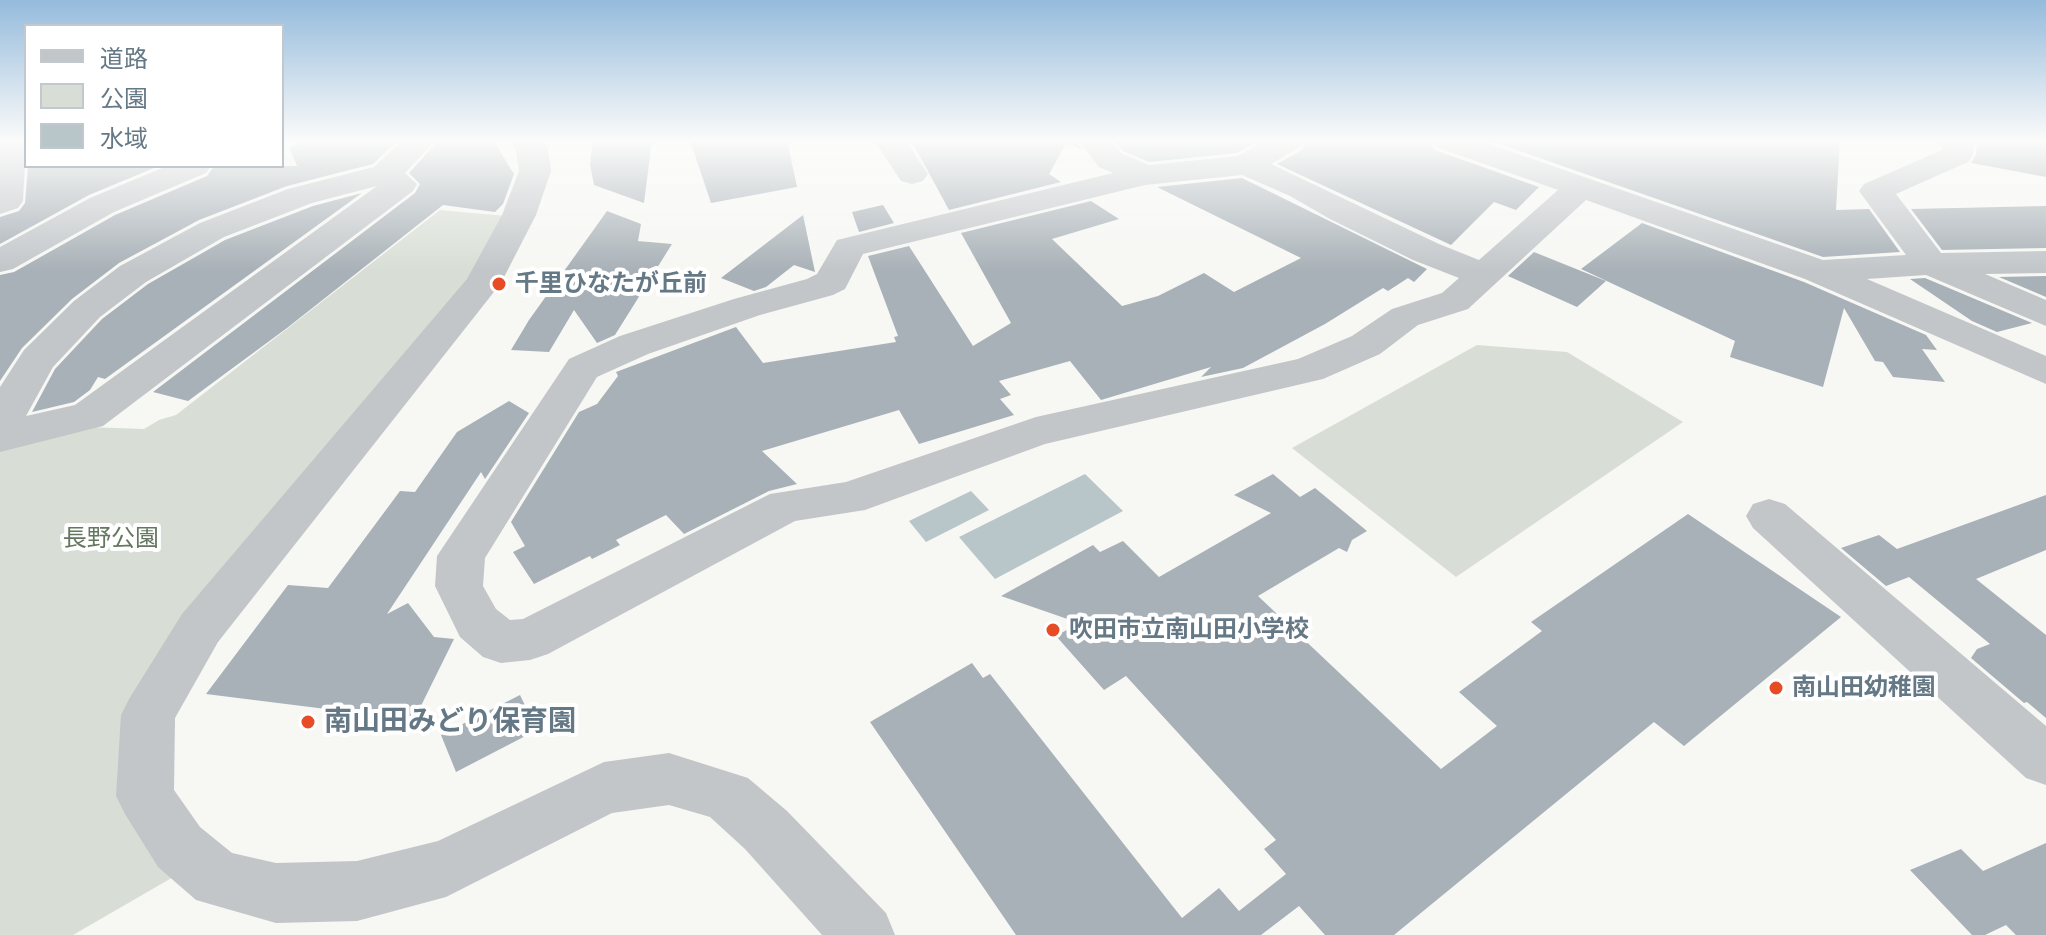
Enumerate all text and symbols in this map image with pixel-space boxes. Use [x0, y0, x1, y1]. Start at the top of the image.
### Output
legend [24, 24, 284, 168]
text: 道路 [100, 41, 148, 74]
text: 公園 [100, 81, 148, 114]
text: 水域 [100, 121, 148, 154]
place label: 千里ひなたが丘前 [515, 270, 707, 298]
marker: 千里ひなたが丘前 [490, 275, 508, 293]
park label: 長野公園 [63, 525, 159, 553]
place label: 吹田市立南山田小学校 [1069, 616, 1309, 644]
marker: 吹田市立南山田小学校 [1044, 621, 1062, 639]
place label: 南山田幼稚園 [1792, 674, 1936, 702]
marker: 南山田幼稚園 [1767, 679, 1785, 697]
place label: 南山田みどり保育園 [324, 705, 576, 739]
marker: 南山田みどり保育園 [299, 713, 317, 731]

